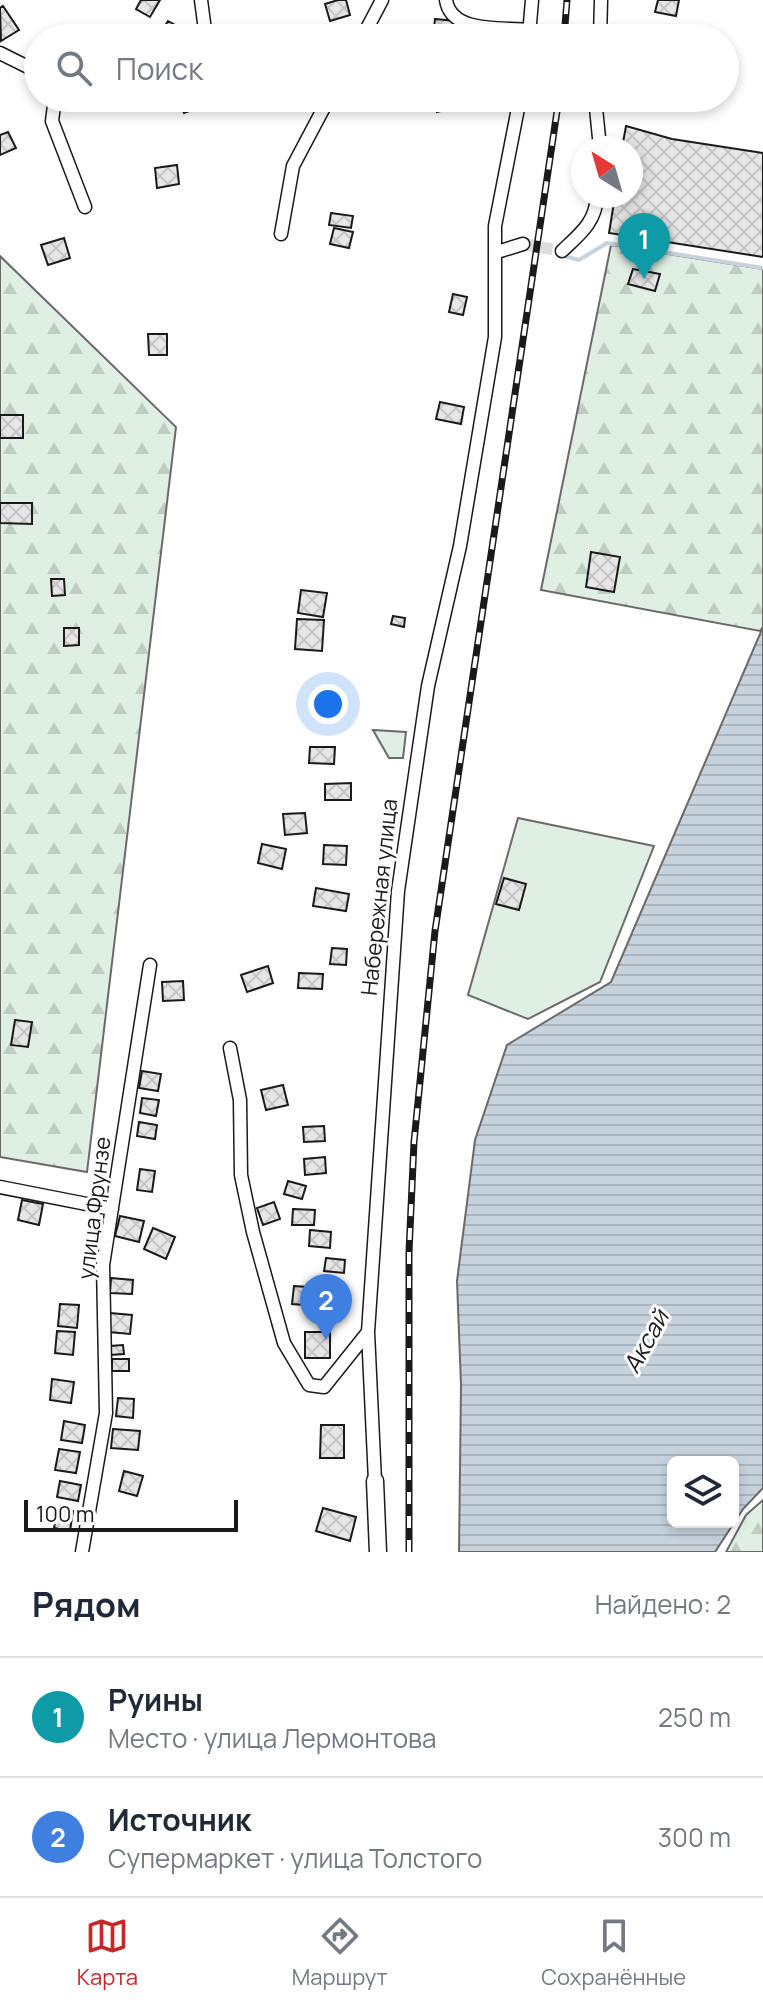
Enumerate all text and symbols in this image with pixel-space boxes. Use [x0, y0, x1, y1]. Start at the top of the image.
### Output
search box [24, 24, 739, 112]
icon: search [52, 46, 96, 90]
text: Поиск [116, 48, 203, 89]
north arrow [571, 136, 643, 208]
pin: 1 [618, 213, 670, 279]
your location [308, 684, 348, 724]
street label: Набережная улица [354, 797, 404, 997]
street label: улица Фрунзе [70, 1135, 118, 1281]
pin: 2 [300, 1274, 352, 1340]
water label: Аксай [614, 1302, 677, 1378]
map controls [667, 1456, 739, 1528]
button: layers [667, 1456, 739, 1528]
scale bar [24, 1496, 238, 1532]
text: 100 m [36, 1499, 94, 1529]
text: Рядом [32, 1581, 141, 1627]
text: Найдено: 2 [595, 1586, 731, 1622]
text: Руины [108, 1679, 203, 1720]
text: 1 [52, 1699, 64, 1735]
text: 250 m [658, 1699, 731, 1735]
text: Место · улица Лермонтова [108, 1720, 436, 1756]
text: Источник [108, 1799, 251, 1840]
text: 2 [50, 1819, 66, 1855]
text: 300 m [658, 1819, 731, 1855]
text: Супермаркет · улица Толстого [108, 1840, 482, 1876]
tab: Карта [77, 1914, 138, 1992]
tab: Маршрут [292, 1914, 388, 1992]
tab: Сохранённые [541, 1914, 686, 1992]

